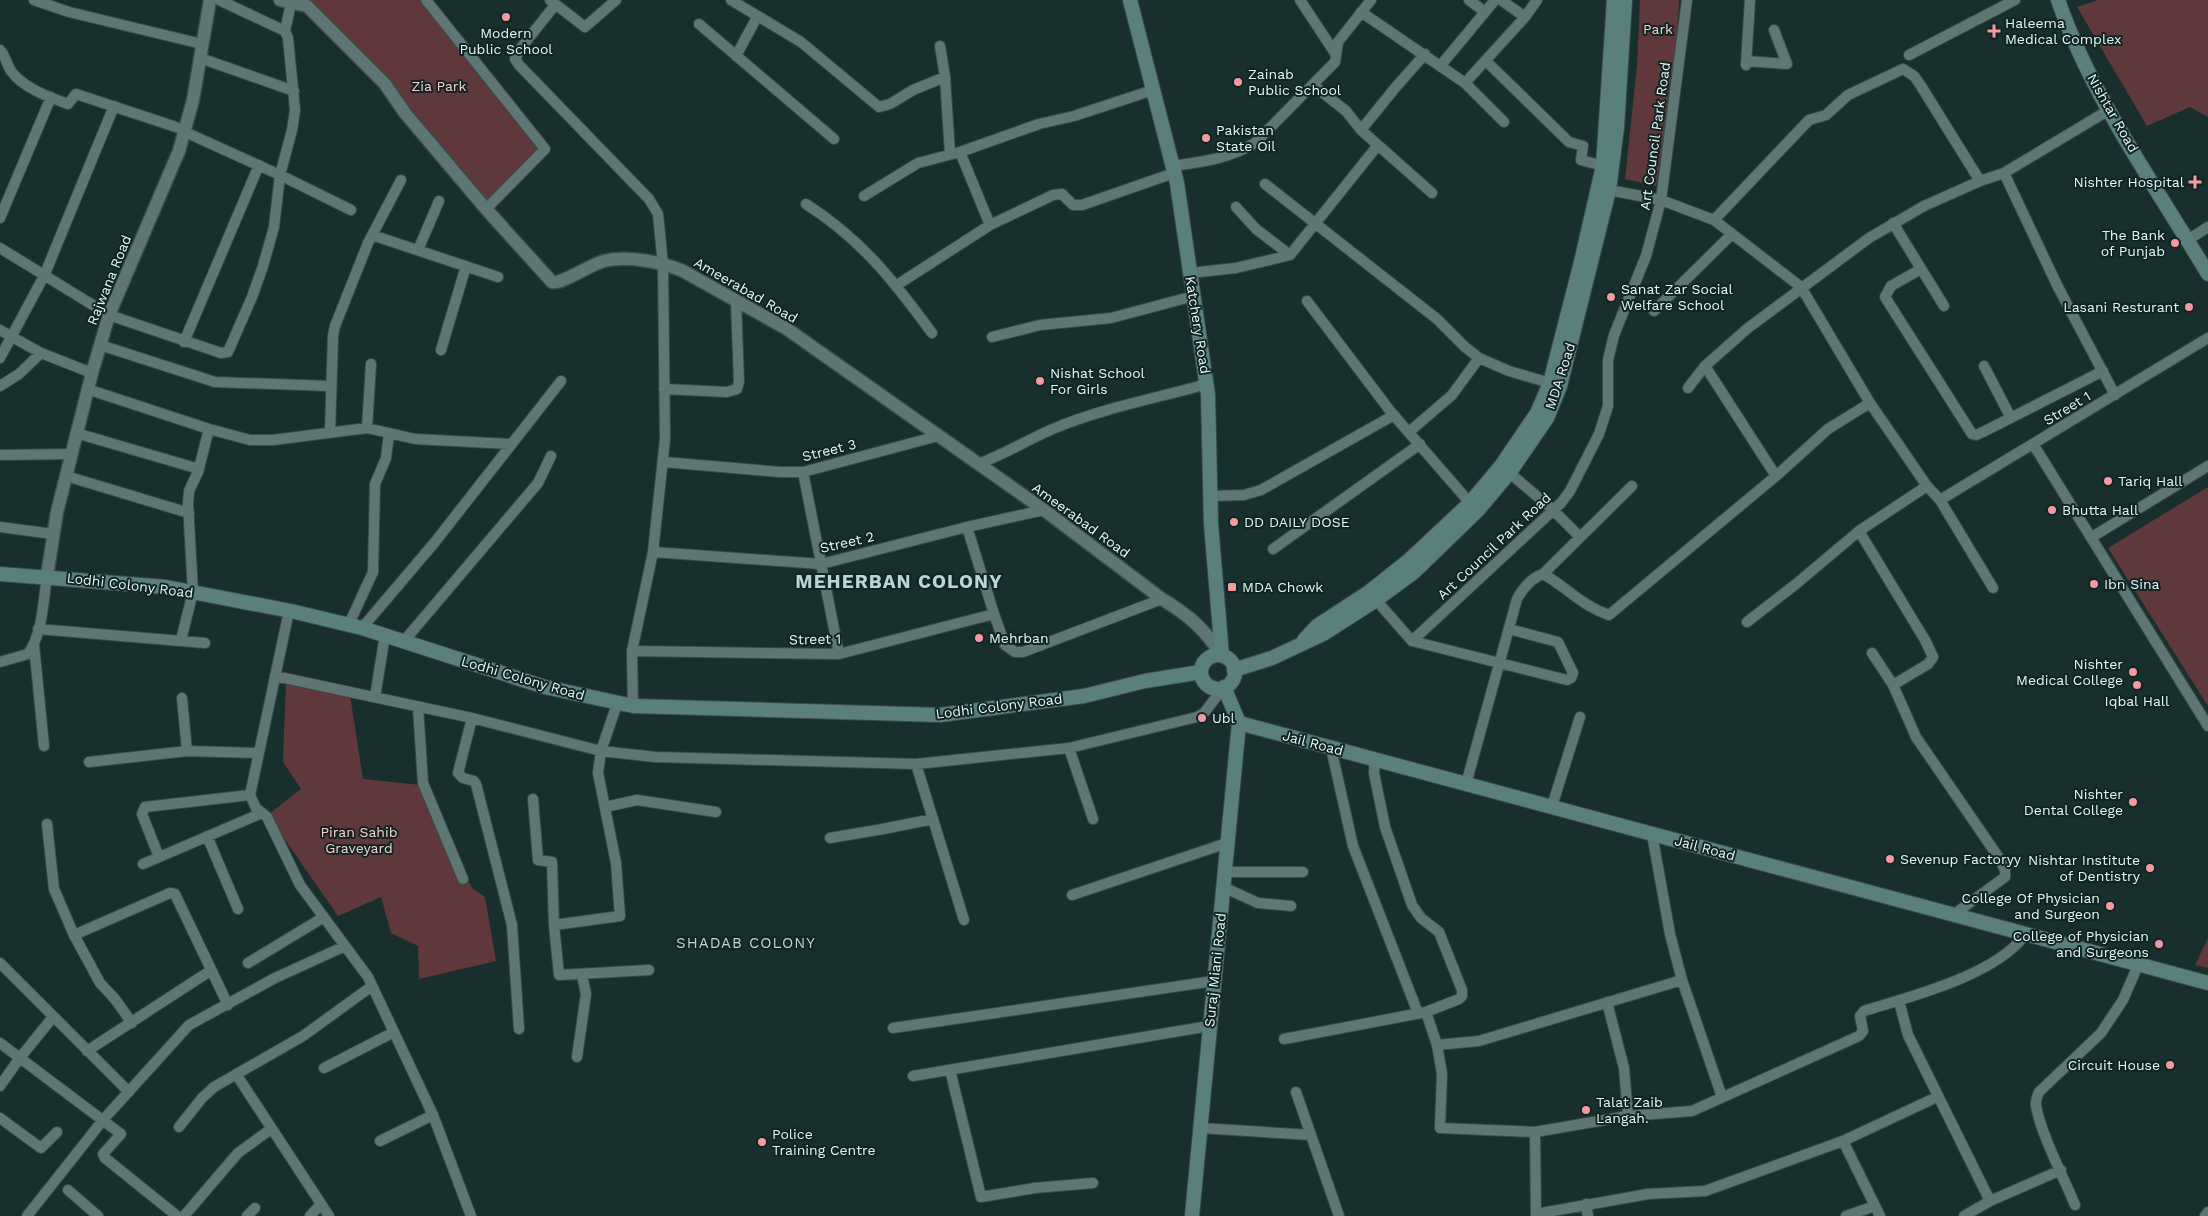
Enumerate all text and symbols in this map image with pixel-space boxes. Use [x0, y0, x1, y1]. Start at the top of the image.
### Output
marker: Modern Public School [500, 11, 512, 23]
place label: Haleema Medical Complex [2005, 15, 2121, 47]
park label: Park [1643, 21, 1673, 37]
marker: Haleema Medical Complex [1987, 24, 2001, 38]
place label: Modern Public School [459, 25, 553, 57]
street label: Art Council Park Road [1637, 61, 1673, 211]
place label: Zainab Public School [1248, 66, 1342, 98]
street label: Nishtar Road [2084, 71, 2142, 155]
marker: Zainab Public School [1232, 76, 1244, 88]
park label: Zia Park [411, 78, 467, 94]
place label: Pakistan State Oil [1216, 122, 1276, 154]
marker: Pakistan State Oil [1200, 132, 1212, 144]
place label: Nishter Hospital [2073, 174, 2185, 190]
marker: Nishter Hospital [2188, 175, 2202, 189]
place label: The Bank of Punjab [2101, 227, 2165, 259]
street label: Rajwana Road [84, 233, 134, 327]
marker: The Bank of Punjab [2169, 237, 2181, 249]
street label: Ameerabad Road [692, 254, 800, 326]
street label: Katchery Road [1182, 275, 1214, 375]
place label: Sanat Zar Social Welfare School [1621, 281, 1733, 313]
marker: Sanat Zar Social Welfare School [1605, 291, 1617, 303]
place label: Lasani Resturant [2063, 299, 2179, 315]
marker: Lasani Resturant [2183, 301, 2195, 313]
street label: MDA Road [1542, 341, 1578, 411]
place label: Nishat School For Girls [1050, 365, 1146, 397]
marker: Nishat School For Girls [1034, 375, 1046, 387]
street label: Street 1 [2041, 388, 2093, 428]
street label: Street 3 [800, 436, 858, 464]
place label: Tariq Hall [2118, 473, 2183, 489]
marker: Tariq Hall [2102, 475, 2114, 487]
street label: Ameerabad Road [1029, 479, 1133, 561]
street label: Art Council Park Road [1434, 489, 1554, 603]
place label: Bhutta Hall [2062, 502, 2139, 518]
marker: Bhutta Hall [2046, 504, 2058, 516]
place label: DD DAILY DOSE [1244, 514, 1350, 530]
marker: DD DAILY DOSE [1228, 516, 1240, 528]
street label: Street 2 [818, 528, 876, 556]
street label: Lodhi Colony Road [66, 569, 194, 601]
district label: MEHERBAN COLONY [795, 570, 1003, 593]
place label: Ibn Sina [2104, 576, 2160, 592]
marker: Ibn Sina [2088, 578, 2100, 590]
place label: MDA Chowk [1242, 579, 1323, 595]
marker: MDA Chowk [1226, 581, 1238, 593]
place label: Mehrban [989, 630, 1049, 646]
street label: Street 1 [789, 631, 841, 647]
marker: Mehrban [973, 632, 985, 644]
street label: Lodhi Colony Road [460, 653, 586, 703]
place label: Nishter Medical College [2016, 656, 2123, 688]
marker: Nishter Medical College [2127, 666, 2139, 678]
marker: Iqbal Hall [2131, 679, 2143, 691]
street label: Lodhi Colony Road [935, 690, 1063, 722]
place label: Iqbal Hall [2105, 693, 2170, 709]
place label: Ubl [1212, 710, 1236, 726]
marker: Ubl [1196, 712, 1208, 724]
street label: Jail Road [1281, 727, 1345, 759]
place label: Nishter Dental College [2024, 786, 2123, 818]
marker: Nishter Dental College [2127, 796, 2139, 808]
park label: Piran Sahib Graveyard [320, 824, 398, 856]
street label: Jail Road [1673, 832, 1737, 864]
place label: Sevenup Factoryy [1900, 851, 2022, 867]
place label: Nishtar Institute of Dentistry [2028, 852, 2141, 884]
marker: Sevenup Factoryy [1884, 853, 1896, 865]
marker: Nishtar Institute of Dentistry [2144, 862, 2156, 874]
place label: College Of Physician and Surgeon [1962, 890, 2100, 922]
marker: College Of Physician and Surgeon [2104, 900, 2116, 912]
street label: Suraj Miani Road [1201, 912, 1229, 1028]
place label: College of Physician and Surgeons [2013, 928, 2149, 960]
district label: SHADAB COLONY [676, 934, 816, 952]
marker: College of Physician and Surgeons [2153, 938, 2165, 950]
place label: Circuit House [2068, 1057, 2160, 1073]
marker: Circuit House [2164, 1059, 2176, 1071]
place label: Talat Zaib Langah. [1596, 1094, 1663, 1126]
marker: Talat Zaib Langah. [1580, 1104, 1592, 1116]
place label: Police Training Centre [772, 1126, 876, 1158]
marker: Police Training Centre [756, 1136, 768, 1148]

